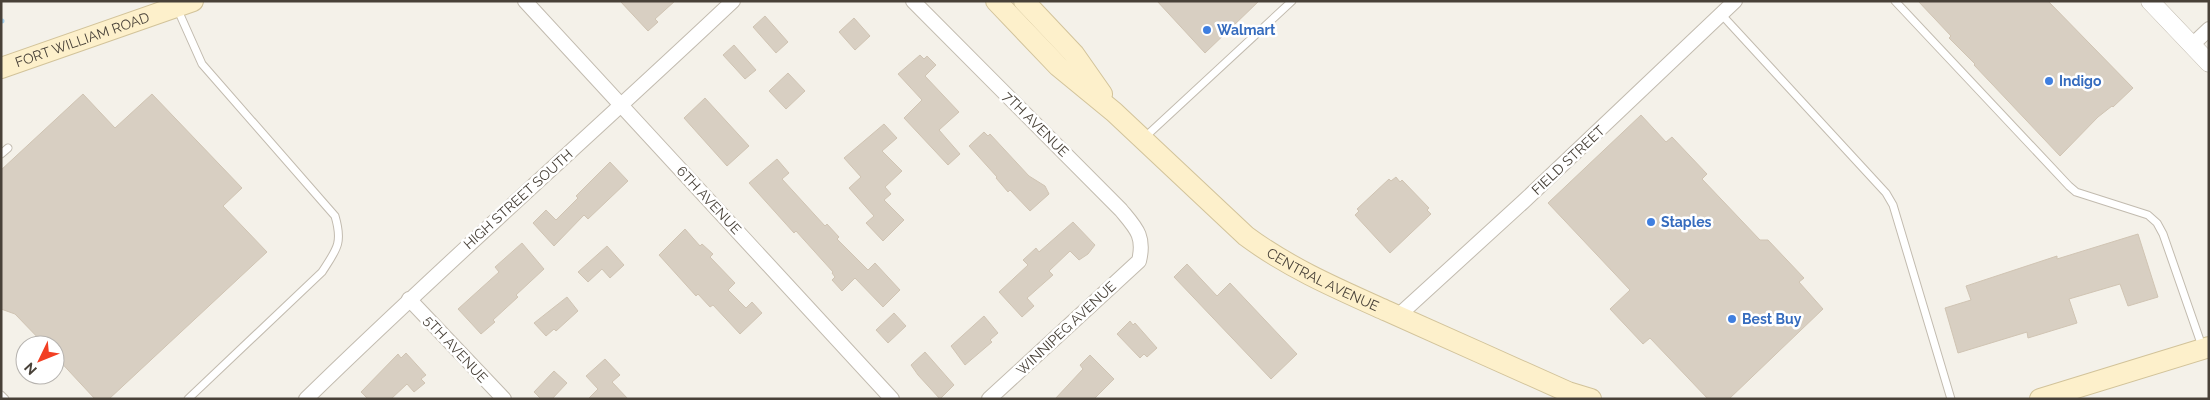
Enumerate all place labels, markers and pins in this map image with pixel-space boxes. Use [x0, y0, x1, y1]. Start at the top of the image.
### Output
place label: Walmart [1217, 22, 1276, 38]
marker: Walmart [1201, 24, 1213, 36]
place label: Indigo [2059, 73, 2102, 89]
marker: Indigo [2043, 75, 2055, 87]
place label: Staples [1661, 214, 1712, 230]
marker: Staples [1645, 216, 1657, 228]
place label: Best Buy [1742, 311, 1802, 327]
marker: Best Buy [1726, 313, 1738, 325]

